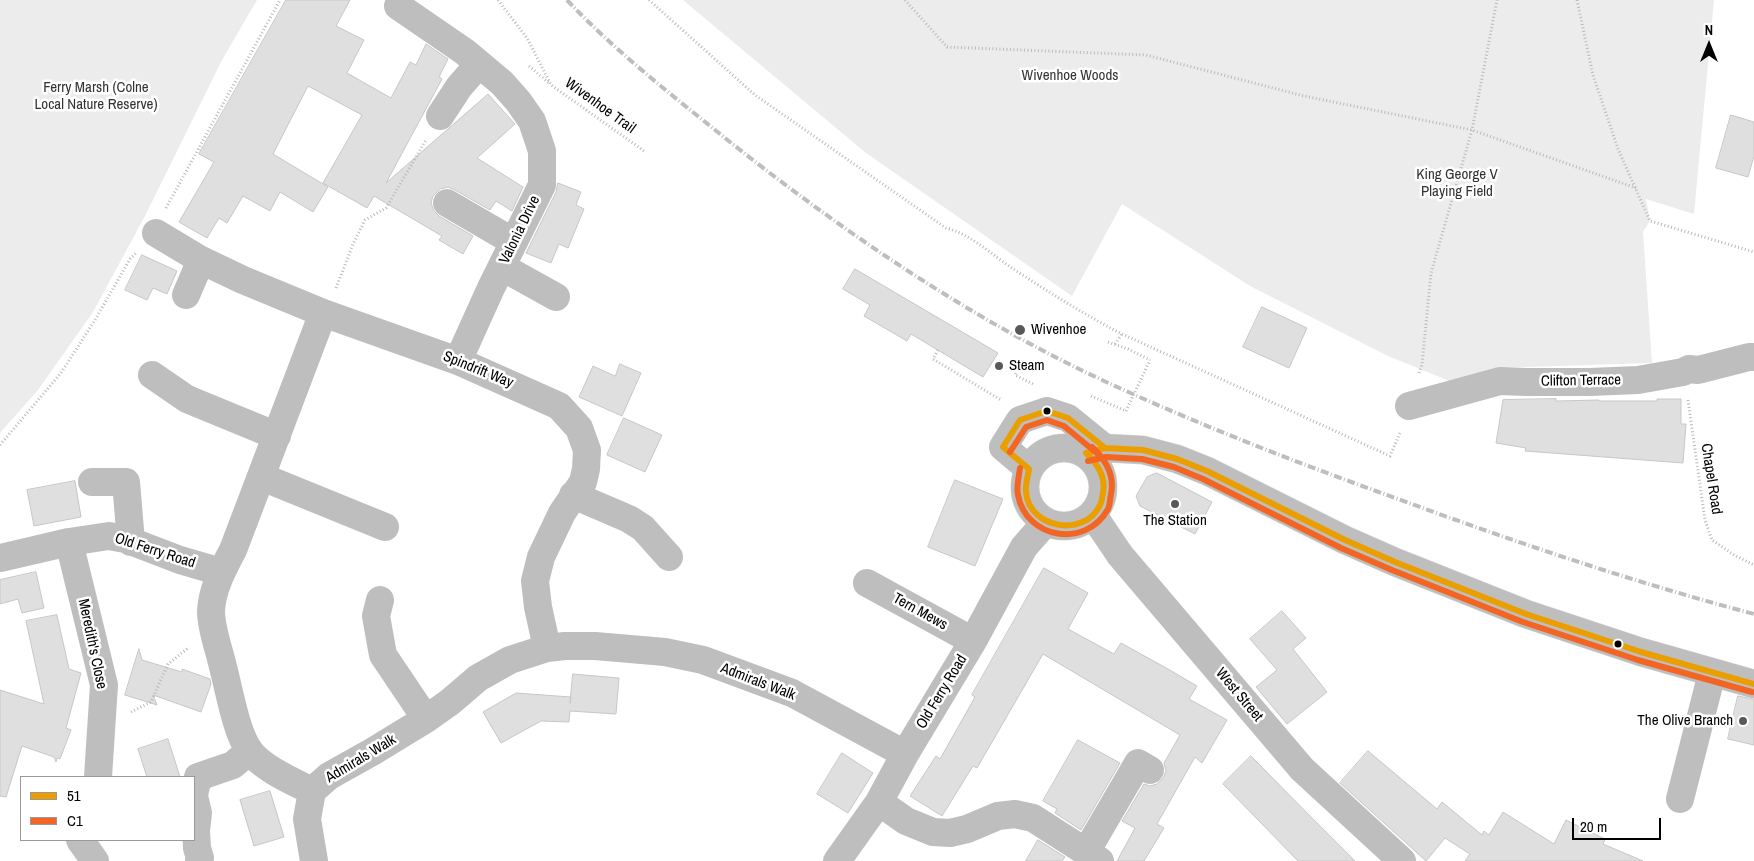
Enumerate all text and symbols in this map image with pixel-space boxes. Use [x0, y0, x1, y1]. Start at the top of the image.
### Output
north arrow [1684, 20, 1734, 70]
text: N [1705, 21, 1713, 39]
park label: Wivenhoe Woods [1022, 67, 1118, 85]
street label: Wivenhoe Trail [561, 74, 639, 138]
park label: Ferry Marsh (Colne Local Nature Reserve) [34, 79, 158, 114]
park label: King George V Playing Field [1416, 166, 1498, 201]
street label: Valonia Drive [496, 193, 544, 267]
place label: Wivenhoe [1031, 321, 1086, 339]
marker: Wivenhoe [1013, 323, 1027, 337]
street label: Spindrift Way [440, 348, 516, 392]
place label: Steam [1009, 357, 1045, 375]
marker: Steam [993, 360, 1005, 372]
street label: Clifton Terrace [1541, 371, 1621, 391]
unlabelled marker [1042, 406, 1052, 416]
street label: Chapel Road [1696, 442, 1726, 516]
marker: The Station [1169, 498, 1181, 510]
place label: The Station [1143, 512, 1207, 530]
street label: Old Ferry Road [113, 530, 197, 572]
street label: Tern Mews [890, 590, 950, 634]
street label: Meredith's Close [74, 597, 110, 691]
unlabelled marker [1613, 639, 1623, 649]
street label: Old Ferry Road [913, 652, 971, 732]
street label: Admirals Walk [718, 659, 798, 705]
street label: West Street [1212, 665, 1266, 725]
place label: The Olive Branch [1637, 712, 1733, 730]
marker: The Olive Branch [1737, 715, 1749, 727]
street label: Admirals Walk [323, 731, 399, 787]
legend [20, 776, 195, 841]
text: 51 [67, 785, 81, 806]
scale bar [1574, 808, 1663, 840]
text: C1 [67, 810, 83, 831]
text: 20 m [1580, 816, 1607, 837]

